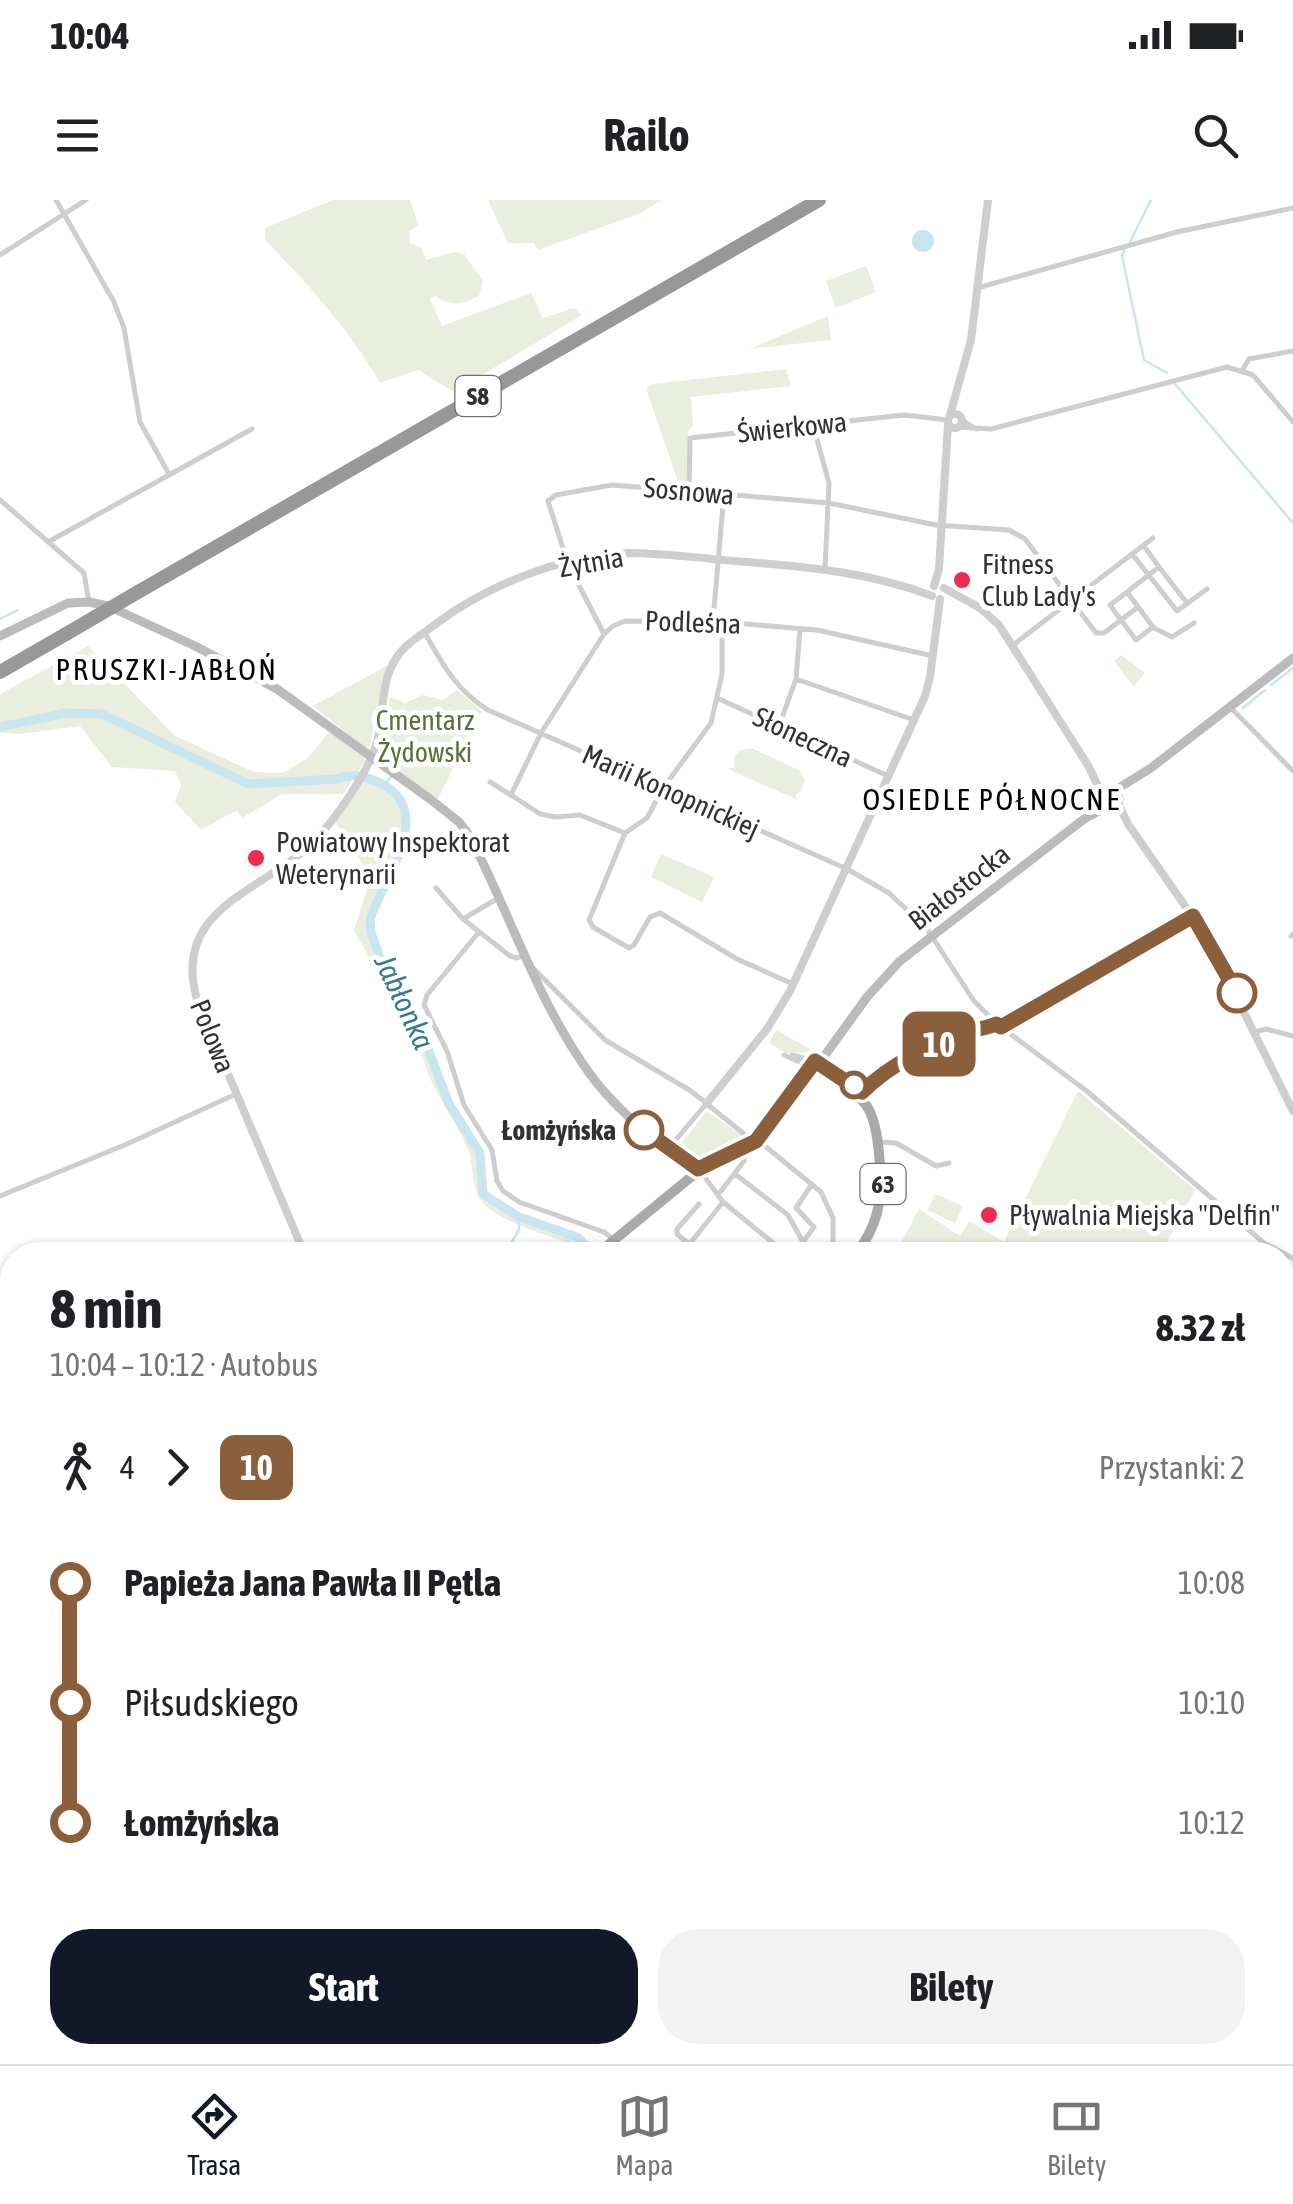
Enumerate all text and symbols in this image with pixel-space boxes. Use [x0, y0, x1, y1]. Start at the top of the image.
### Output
text: 10:04 [50, 14, 130, 57]
icon: menu [50, 108, 105, 163]
icon: search [1188, 108, 1243, 163]
text: Railo [603, 109, 690, 161]
road number: S8 [456, 376, 500, 416]
street label: Świerkowa [736, 405, 848, 449]
street label: Sosnowa [642, 471, 736, 511]
street label: Żytnia [556, 541, 626, 583]
place label: Fitness Club Lady's [982, 548, 1096, 612]
marker: Fitness Club Lady's [951, 569, 973, 591]
street label: Podleśna [644, 604, 742, 640]
district label: PRUSZKI-JABŁOŃ [55, 652, 279, 686]
street label: Słoneczna [749, 700, 857, 774]
park label: Cmentarz Żydowski [376, 704, 474, 768]
street label: Marii Konopnickiej [577, 738, 765, 844]
district label: OSIEDLE PÓŁNOCNE [863, 782, 1121, 816]
place label: Powiatowy Inspektorat Weterynarii [276, 826, 510, 890]
street label: Białostocka [902, 838, 1016, 936]
marker: Powiatowy Inspektorat Weterynarii [245, 847, 267, 869]
water label: Jabłonka [368, 948, 442, 1054]
unlabelled marker [1218, 974, 1256, 1012]
street label: Polowa [184, 995, 242, 1077]
line badge: 10 [894, 1012, 984, 1076]
text: 10 [923, 1024, 955, 1064]
unlabelled marker [841, 1072, 867, 1098]
marker: Łomżyńska [625, 1111, 663, 1149]
place label: Łomżyńska [501, 1114, 616, 1146]
road number: 63 [860, 1164, 906, 1204]
place label: Pływalnia Miejska "Delfin" [1009, 1199, 1280, 1231]
marker: Pływalnia Miejska "Delfin" [978, 1204, 1000, 1226]
text: 8 min [50, 1277, 162, 1340]
text: 8.32 zł [1156, 1306, 1245, 1349]
text: 10:04 – 10:12 · Autobus [50, 1346, 318, 1383]
icon: walk [50, 1440, 105, 1495]
icon: forward [150, 1440, 205, 1495]
text: 10 [240, 1447, 273, 1487]
text: 4 [120, 1449, 135, 1486]
text: Przystanki: 2 [1099, 1449, 1245, 1486]
text: Papieża Jana Pawła II Pętla [124, 1561, 501, 1604]
text: 10:08 [1178, 1564, 1245, 1601]
text: Piłsudskiego [124, 1681, 299, 1724]
text: 10:10 [1179, 1684, 1245, 1721]
text: Łomżyńska [124, 1801, 280, 1844]
text: 10:12 [1179, 1804, 1245, 1841]
button: Start [50, 1929, 638, 2044]
button: Bilety [658, 1929, 1245, 2044]
tab: Trasa [187, 2089, 242, 2181]
tab: Mapa [615, 2089, 673, 2181]
tab: Bilety [1047, 2089, 1106, 2181]

